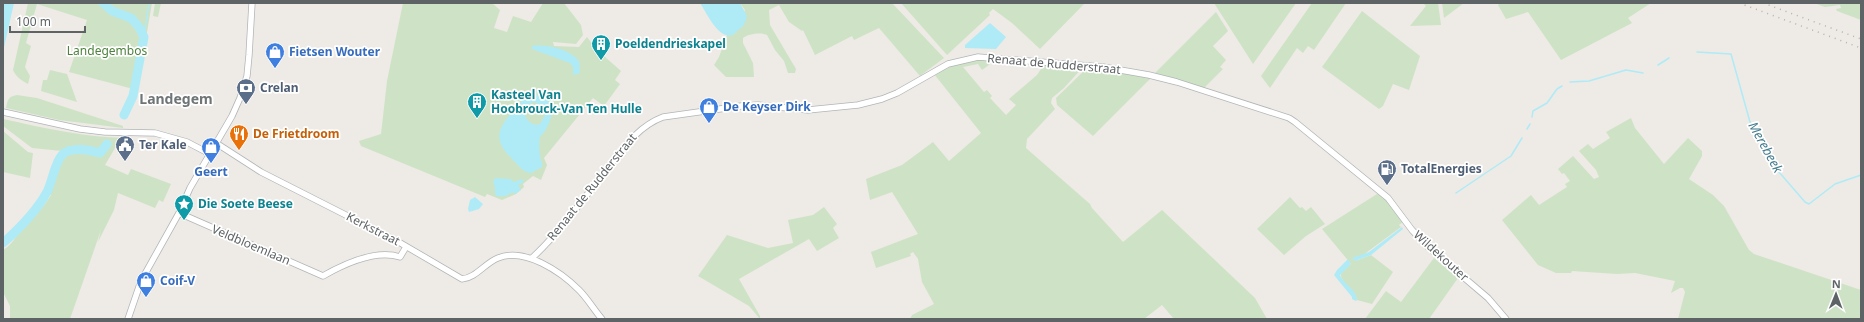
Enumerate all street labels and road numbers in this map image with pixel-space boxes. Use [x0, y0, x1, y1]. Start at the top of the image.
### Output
street label: Renaat de Rudderstraat [987, 49, 1122, 78]
street label: Renaat de Rudderstraat [543, 129, 641, 244]
street label: Kerkstraat [343, 208, 404, 250]
street label: Veldbloemlaan [209, 220, 293, 269]
street label: Wildekouter [1410, 226, 1473, 285]

